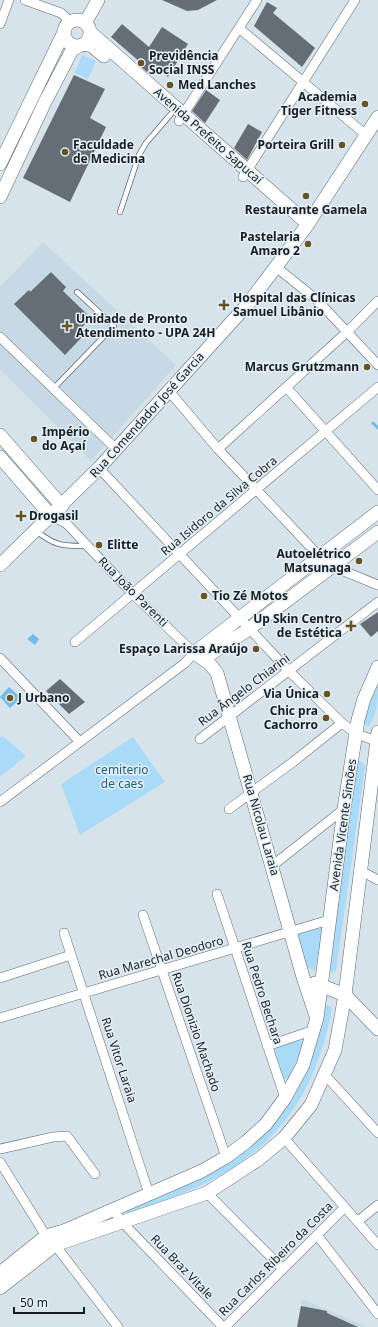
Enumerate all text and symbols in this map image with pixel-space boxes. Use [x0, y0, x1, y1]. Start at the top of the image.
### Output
place label: Previdência Social INSS [149, 47, 218, 78]
marker: Previdência Social INSS [136, 58, 146, 68]
place label: Med Lanches [178, 76, 256, 93]
marker: Med Lanches [165, 80, 175, 90]
street label: Avenida Prefeito Sapucaí [150, 83, 267, 188]
place label: Academia Tiger Fitness [281, 88, 357, 119]
marker: Academia Tiger Fitness [360, 99, 370, 109]
place label: Faculdade de Medicina [73, 136, 145, 167]
place label: Porteira Grill [257, 136, 334, 153]
marker: Porteira Grill [337, 140, 347, 150]
marker: Faculdade de Medicina [60, 147, 70, 157]
marker: Restaurante Gamela [301, 191, 311, 201]
place label: Restaurante Gamela [245, 201, 367, 218]
place label: Pastelaria Amaro 2 [240, 228, 300, 259]
marker: Pastelaria Amaro 2 [303, 239, 313, 249]
place label: Hospital das Clínicas Samuel Libânio [233, 289, 356, 320]
marker: Hospital das Clínicas Samuel Libânio [218, 299, 230, 311]
place label: Unidade de Pronto Atendimento - UPA 24H [76, 310, 215, 341]
marker: Unidade de Pronto Atendimento - UPA 24H [61, 320, 73, 332]
street label: Rua Comendador José Garcia [86, 348, 208, 481]
place label: Marcus Grutzmann [245, 358, 359, 375]
marker: Marcus Grutzmann [362, 362, 372, 372]
place label: Império do Açaí [42, 423, 90, 454]
marker: Império do Açaí [29, 434, 39, 444]
street label: Rua Isidoro da Silva Cobra [157, 452, 280, 559]
place label: Drogasil [29, 507, 78, 524]
marker: Drogasil [16, 511, 26, 521]
place label: Elitte [107, 536, 138, 553]
marker: Elitte [94, 540, 104, 550]
place label: Autoelétrico Matsunaga [276, 545, 351, 576]
street label: Rua João Parenti [95, 553, 172, 630]
marker: Autoelétrico Matsunaga [354, 556, 364, 566]
place label: Tio Zé Motos [212, 587, 288, 604]
marker: Tio Zé Motos [199, 591, 209, 601]
place label: Up Skin Centro de Estética [253, 610, 342, 641]
marker: Up Skin Centro de Estética [345, 620, 357, 632]
place label: Espaço Larissa Araújo [119, 640, 248, 657]
marker: Espaço Larissa Araújo [251, 644, 261, 654]
street label: Rua Ângelo Chiarini [194, 649, 293, 730]
place label: Via Única [263, 685, 319, 702]
place label: J Urbano [17, 689, 70, 706]
marker: Via Única [322, 689, 332, 699]
marker: J Urbano [5, 693, 15, 703]
place label: Chic pra Cachorro [264, 702, 318, 733]
marker: Chic pra Cachorro [321, 713, 331, 723]
street label: Avenida Vicente Simões [325, 757, 360, 892]
park label: cemiterio de caes [95, 761, 149, 792]
street label: Rua Nicolau Laraia [239, 772, 284, 877]
street label: Rua Marechal Deodoro [96, 932, 225, 984]
street label: Rua Pedro Bechara [238, 939, 287, 1046]
street label: Rua Dionizio Machado [168, 970, 225, 1094]
street label: Rua Vitor Laraia [98, 1015, 141, 1105]
street label: Rua Carlos Ribeiro da Costa [215, 1198, 336, 1319]
street label: Rua Braz Vitale [147, 1231, 218, 1303]
scale bar [14, 1289, 84, 1315]
text: 50 m [20, 1294, 48, 1311]

